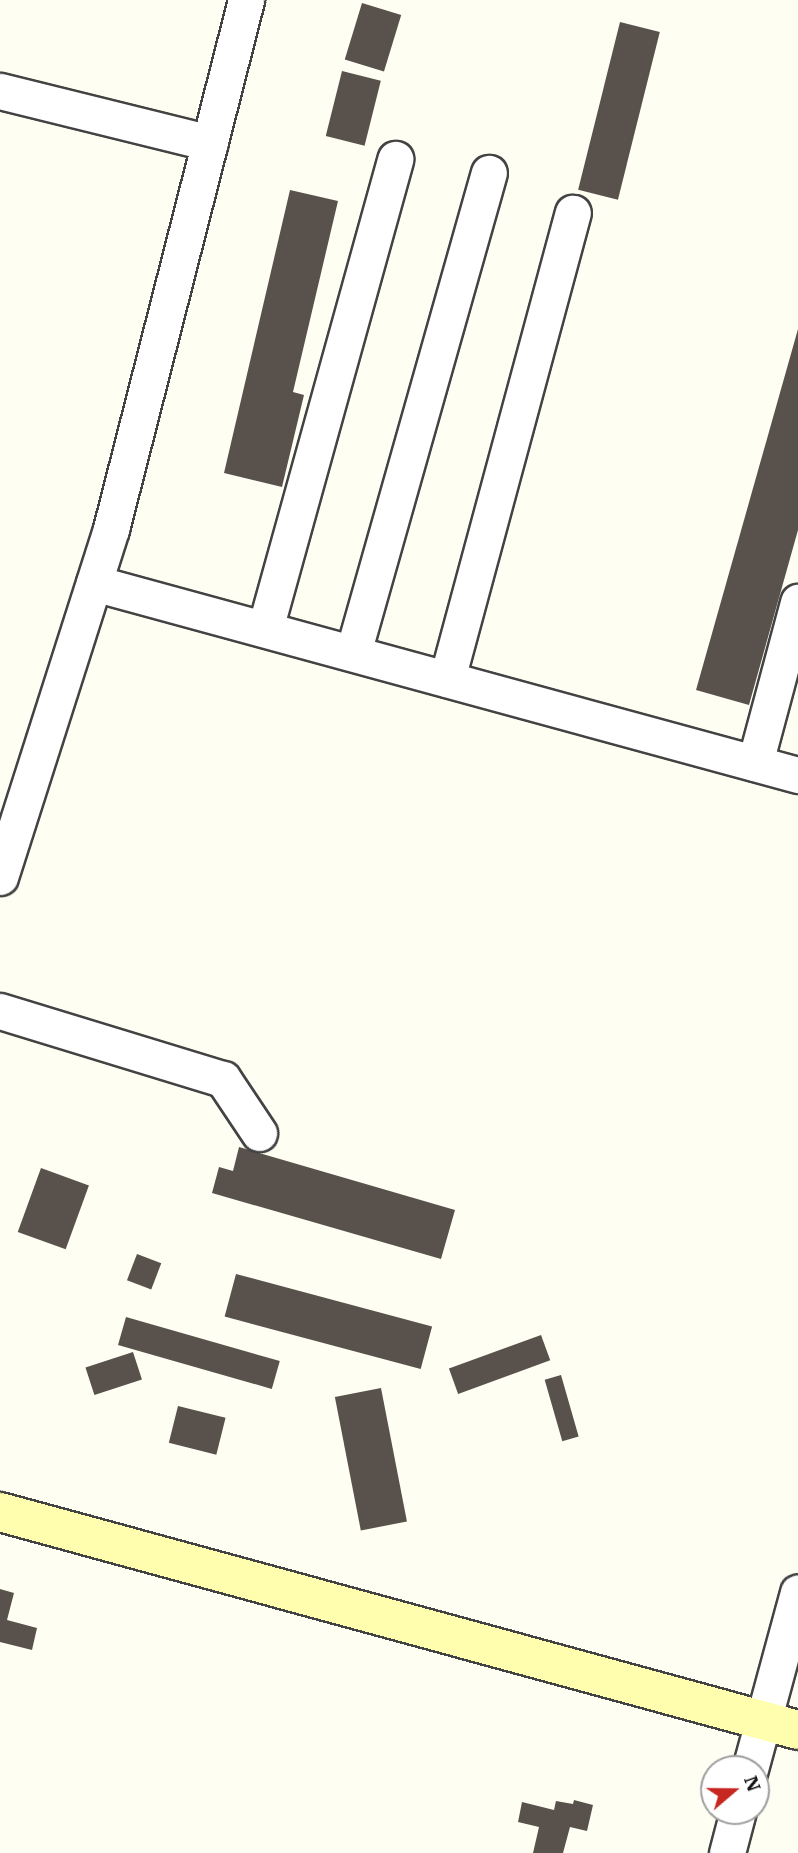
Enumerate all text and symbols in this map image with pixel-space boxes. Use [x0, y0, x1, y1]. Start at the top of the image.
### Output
north arrow [700, 1755, 770, 1825]
text: N [739, 1772, 767, 1795]

